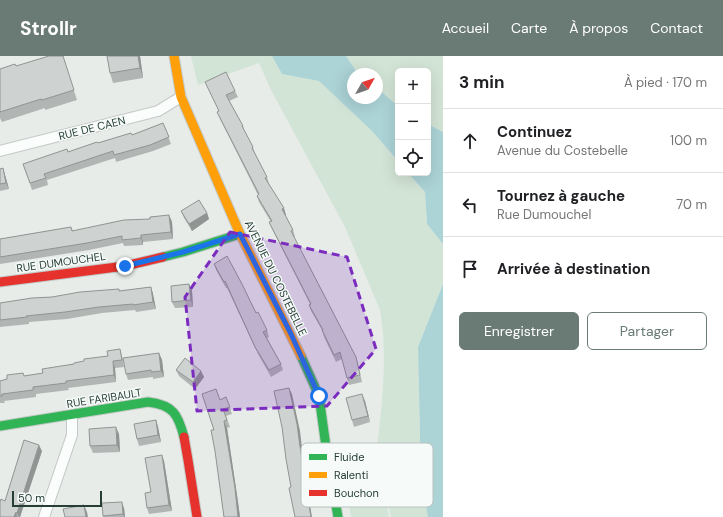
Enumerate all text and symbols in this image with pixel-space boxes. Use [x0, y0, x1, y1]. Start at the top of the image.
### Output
text: Strollr [20, 16, 77, 41]
text: Accueil [442, 19, 489, 37]
text: Carte [511, 19, 547, 37]
text: À propos [569, 19, 628, 37]
text: Contact [650, 19, 703, 37]
north arrow [347, 68, 383, 104]
map controls [395, 68, 431, 176]
button: + [395, 68, 431, 104]
text: 3 min [459, 71, 504, 93]
text: À pied · 170 m [624, 74, 707, 91]
button: − [395, 104, 431, 140]
street label: RUE DE CAEN [57, 113, 127, 143]
text: Continuez [497, 122, 572, 142]
icon: ahead [459, 130, 481, 152]
text: 100 m [670, 132, 707, 149]
button: locate [395, 140, 431, 176]
text: Avenue du Costebelle [497, 142, 628, 159]
text: Tournez à gauche [497, 186, 625, 206]
icon: left [459, 194, 481, 216]
text: 70 m [676, 196, 707, 213]
text: Rue Dumouchel [497, 206, 591, 223]
street label: AVENUE DU COSTEBELLE [242, 218, 310, 338]
street label: RUE DUMOUCHEL [15, 249, 107, 275]
route end [116, 257, 134, 275]
icon: arrive [459, 258, 481, 280]
text: Arrivée à destination [497, 259, 650, 279]
button: Enregistrer [459, 312, 579, 350]
button: Partager [587, 312, 707, 350]
street label: RUE FARIBAULT [65, 385, 143, 411]
route start [310, 387, 328, 405]
legend [301, 443, 433, 507]
text: Fluide [334, 450, 364, 464]
text: Ralenti [334, 468, 368, 482]
text: Bouchon [334, 486, 379, 500]
scale bar [12, 489, 102, 508]
text: 50 m [18, 491, 45, 505]

